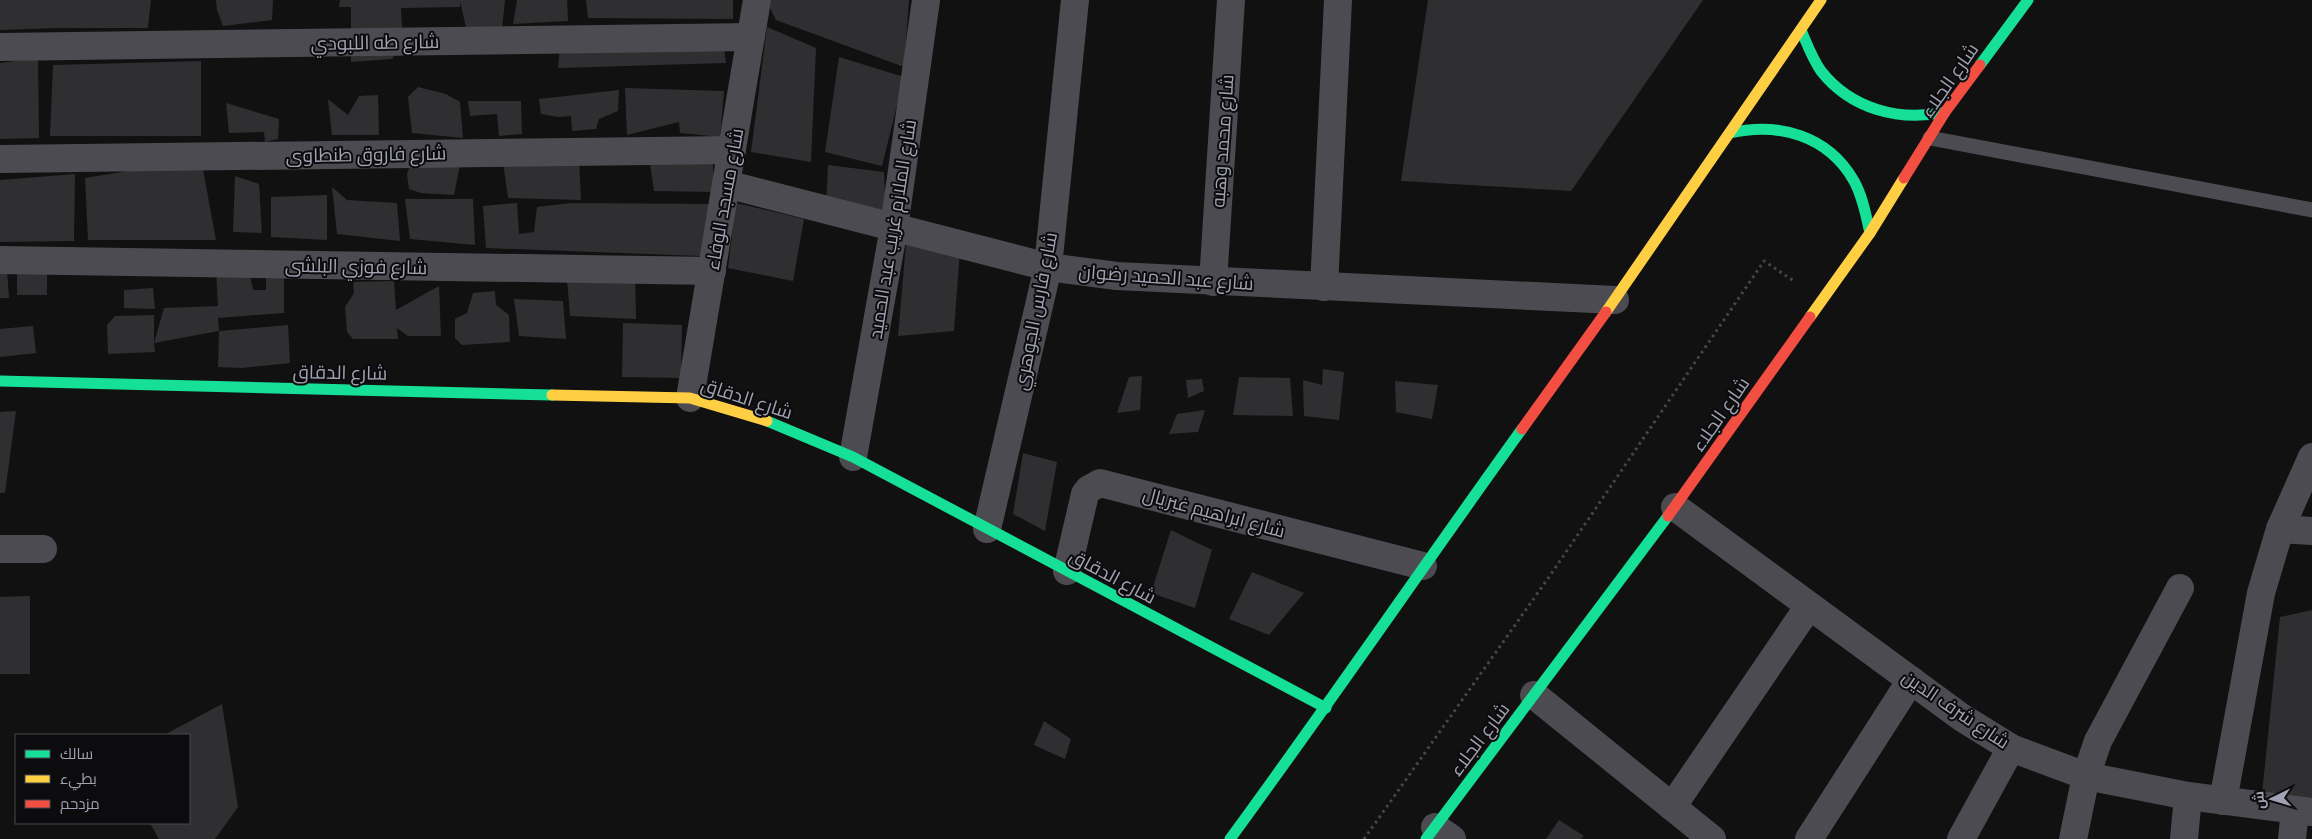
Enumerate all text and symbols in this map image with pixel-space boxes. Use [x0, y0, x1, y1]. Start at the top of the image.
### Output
street label: شارع طه اللبودي [310, 29, 440, 58]
street label: شارع الجلاء [1915, 38, 1985, 123]
street label: شارع محمد وهبه [1205, 74, 1241, 209]
street label: شارع الملازم غريب عبد الحميد [863, 117, 923, 341]
street label: شارع مسجد الوفاء [700, 126, 750, 272]
street label: شارع فاروق طنطاوى [285, 141, 447, 169]
street label: شارع فارس الجوهري [1008, 230, 1065, 393]
street label: شارع فوزي البلشى [285, 253, 427, 282]
street label: شارع عبد الحميد رضوان [1077, 259, 1254, 297]
street label: شارع الدقاق [292, 359, 388, 387]
street label: شارع الدقاق [698, 372, 796, 426]
street label: شارع الجلاء [1686, 372, 1756, 457]
street label: شارع ابراهيم غبريال [1140, 481, 1288, 544]
street label: شارع الدقاق [1065, 543, 1161, 611]
street label: شارع شرف الدين [1897, 664, 2014, 755]
street label: شارع الجلاء [1444, 698, 1516, 782]
legend [15, 734, 190, 824]
text: سالك [60, 744, 93, 763]
text: بطيء [60, 769, 97, 791]
north arrow [2247, 774, 2297, 824]
text: ش [2249, 790, 2269, 810]
text: مزدحم [60, 794, 100, 814]

